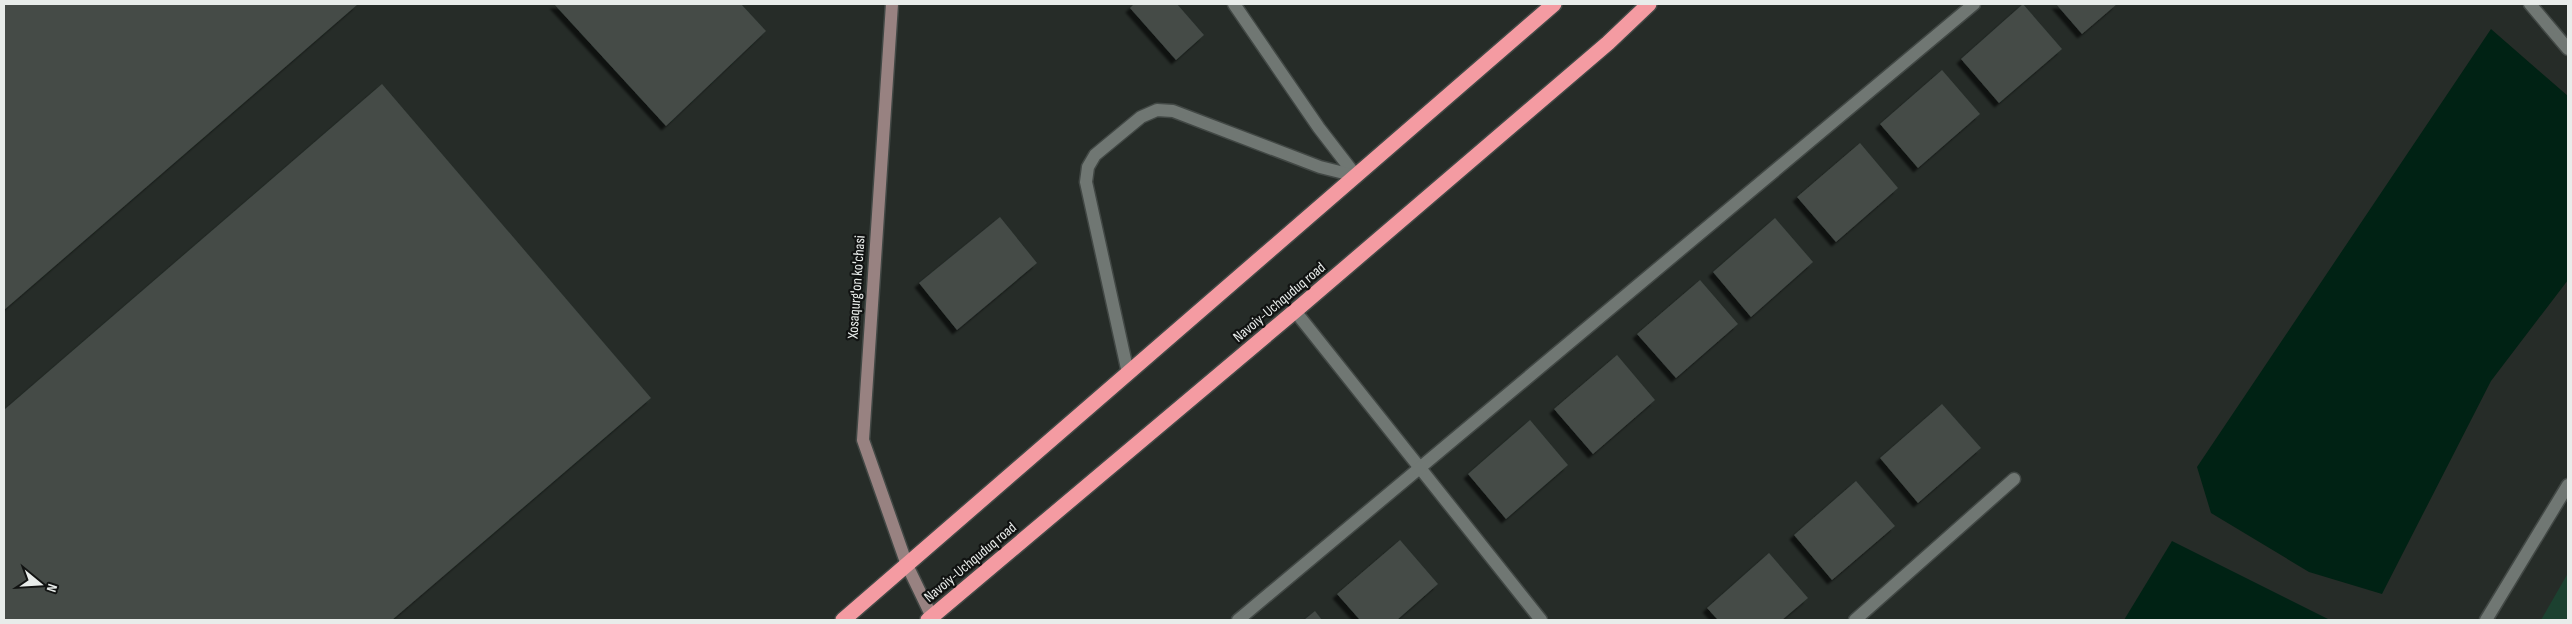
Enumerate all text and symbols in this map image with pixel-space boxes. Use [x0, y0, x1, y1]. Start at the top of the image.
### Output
street label: Xosaqurg'on ko'chasi [843, 235, 870, 340]
street label: Navoiy-Uchquduq road [1229, 258, 1329, 347]
street label: Navoiy-Uchquduq road [920, 518, 1020, 607]
north arrow [15, 559, 65, 609]
text: N [43, 582, 61, 594]

